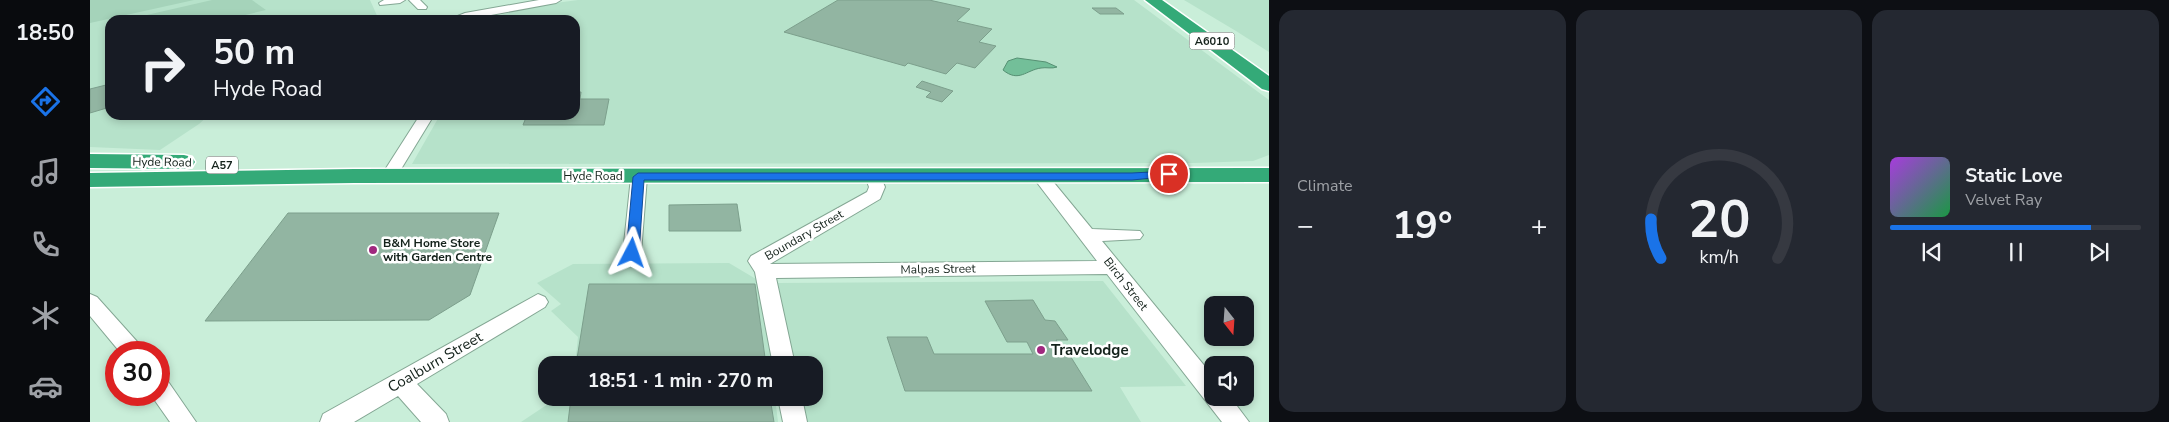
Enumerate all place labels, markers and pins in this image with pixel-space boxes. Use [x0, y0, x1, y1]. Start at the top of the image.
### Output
pin [1148, 153, 1190, 195]
place label: B&M Home Store with Garden Centre [383, 235, 493, 265]
marker: B&M Home Store with Garden Centre [367, 244, 379, 256]
place label: Travelodge [1051, 340, 1129, 360]
marker: Travelodge [1035, 344, 1047, 356]

